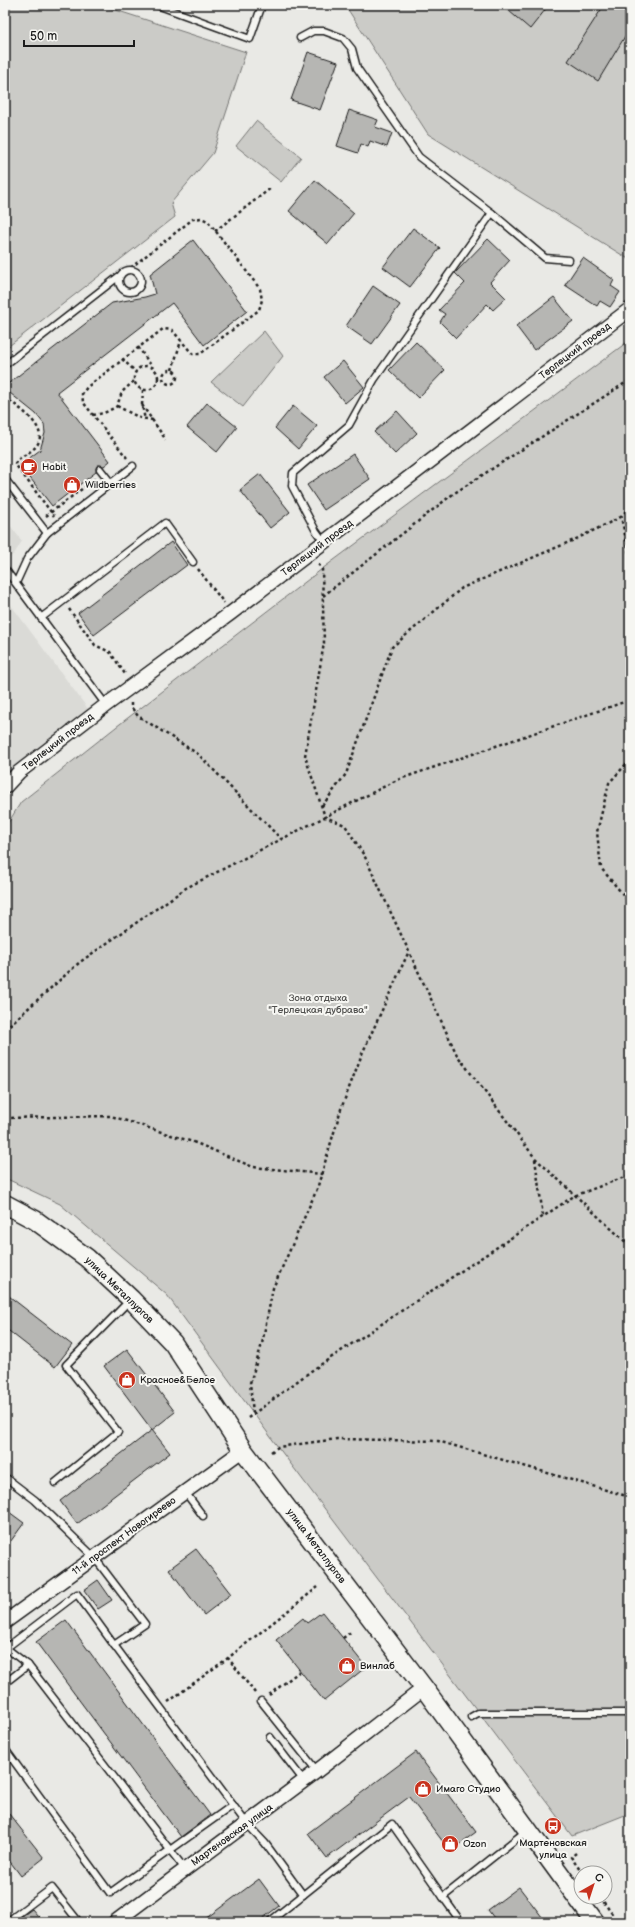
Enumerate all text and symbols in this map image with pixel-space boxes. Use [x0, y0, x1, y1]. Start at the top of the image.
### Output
scale bar [24, 22, 134, 48]
text: 50 m [30, 29, 57, 44]
street label: Терлецкий проезд [537, 320, 613, 382]
cafe icon: Habit [19, 457, 39, 477]
place label: Habit [42, 461, 66, 473]
shop icon: Wildberries [62, 475, 82, 495]
place label: Wildberries [85, 479, 136, 491]
street label: Терлецкий проезд [279, 517, 355, 579]
street label: Терлецкий проезд [20, 711, 96, 773]
park label: Зона отдыха "Терлецкая дубрава" [268, 992, 368, 1016]
street label: улица Металлургов [82, 1254, 156, 1326]
shop icon: Красное&Белое [117, 1370, 137, 1390]
place label: Красное&Белое [140, 1374, 215, 1386]
street label: 11-й проспект Новогиреево [70, 1494, 178, 1578]
street label: улица Металлургов [284, 1506, 348, 1586]
shop icon: Винлаб [337, 1656, 357, 1676]
place label: Винлаб [360, 1660, 395, 1672]
shop icon: Имаго Студио [413, 1779, 433, 1799]
place label: Имаго Студио [436, 1783, 500, 1795]
street label: Мартеновская улица [189, 1801, 275, 1869]
bus stop icon: Мартеновская улица [543, 1816, 563, 1836]
shop icon: Ozon [440, 1834, 460, 1854]
place label: Мартеновская улица [519, 1837, 587, 1861]
place label: Ozon [463, 1838, 487, 1850]
north arrow [573, 1865, 613, 1905]
text: С [592, 1870, 606, 1885]

